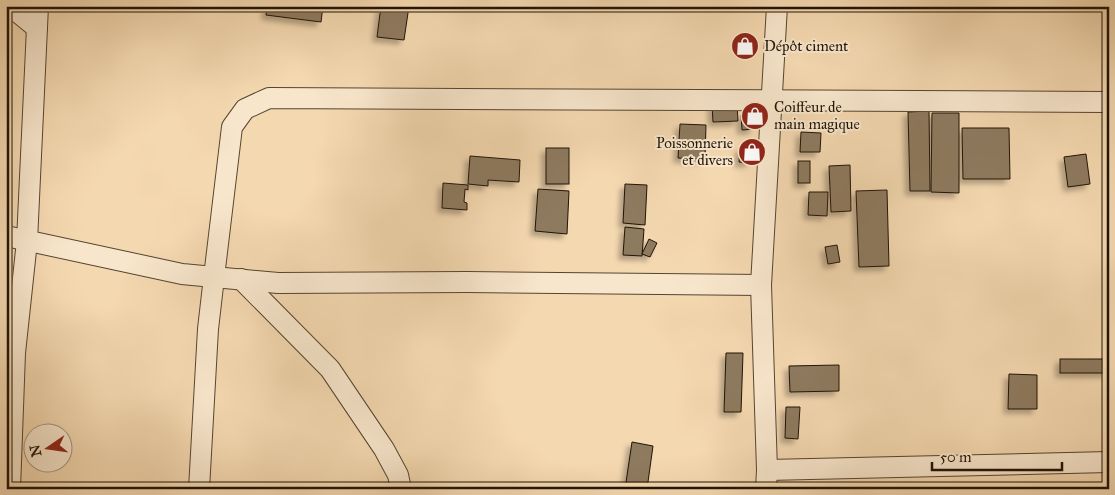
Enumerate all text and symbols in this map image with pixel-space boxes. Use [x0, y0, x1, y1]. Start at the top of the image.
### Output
shop icon: Dépôt ciment [730, 31, 760, 61]
place label: Dépôt ciment [764, 37, 849, 55]
place label: Coiffeur de main magique [774, 98, 860, 134]
shop icon: Coiffeur de main magique [740, 101, 770, 131]
place label: Poissonnerie et divers [656, 134, 733, 169]
shop icon: Poissonnerie et divers [737, 137, 767, 167]
north arrow [22, 422, 72, 472]
scale bar [932, 440, 1062, 472]
text: N [26, 443, 45, 459]
text: 50 m [940, 448, 972, 466]

